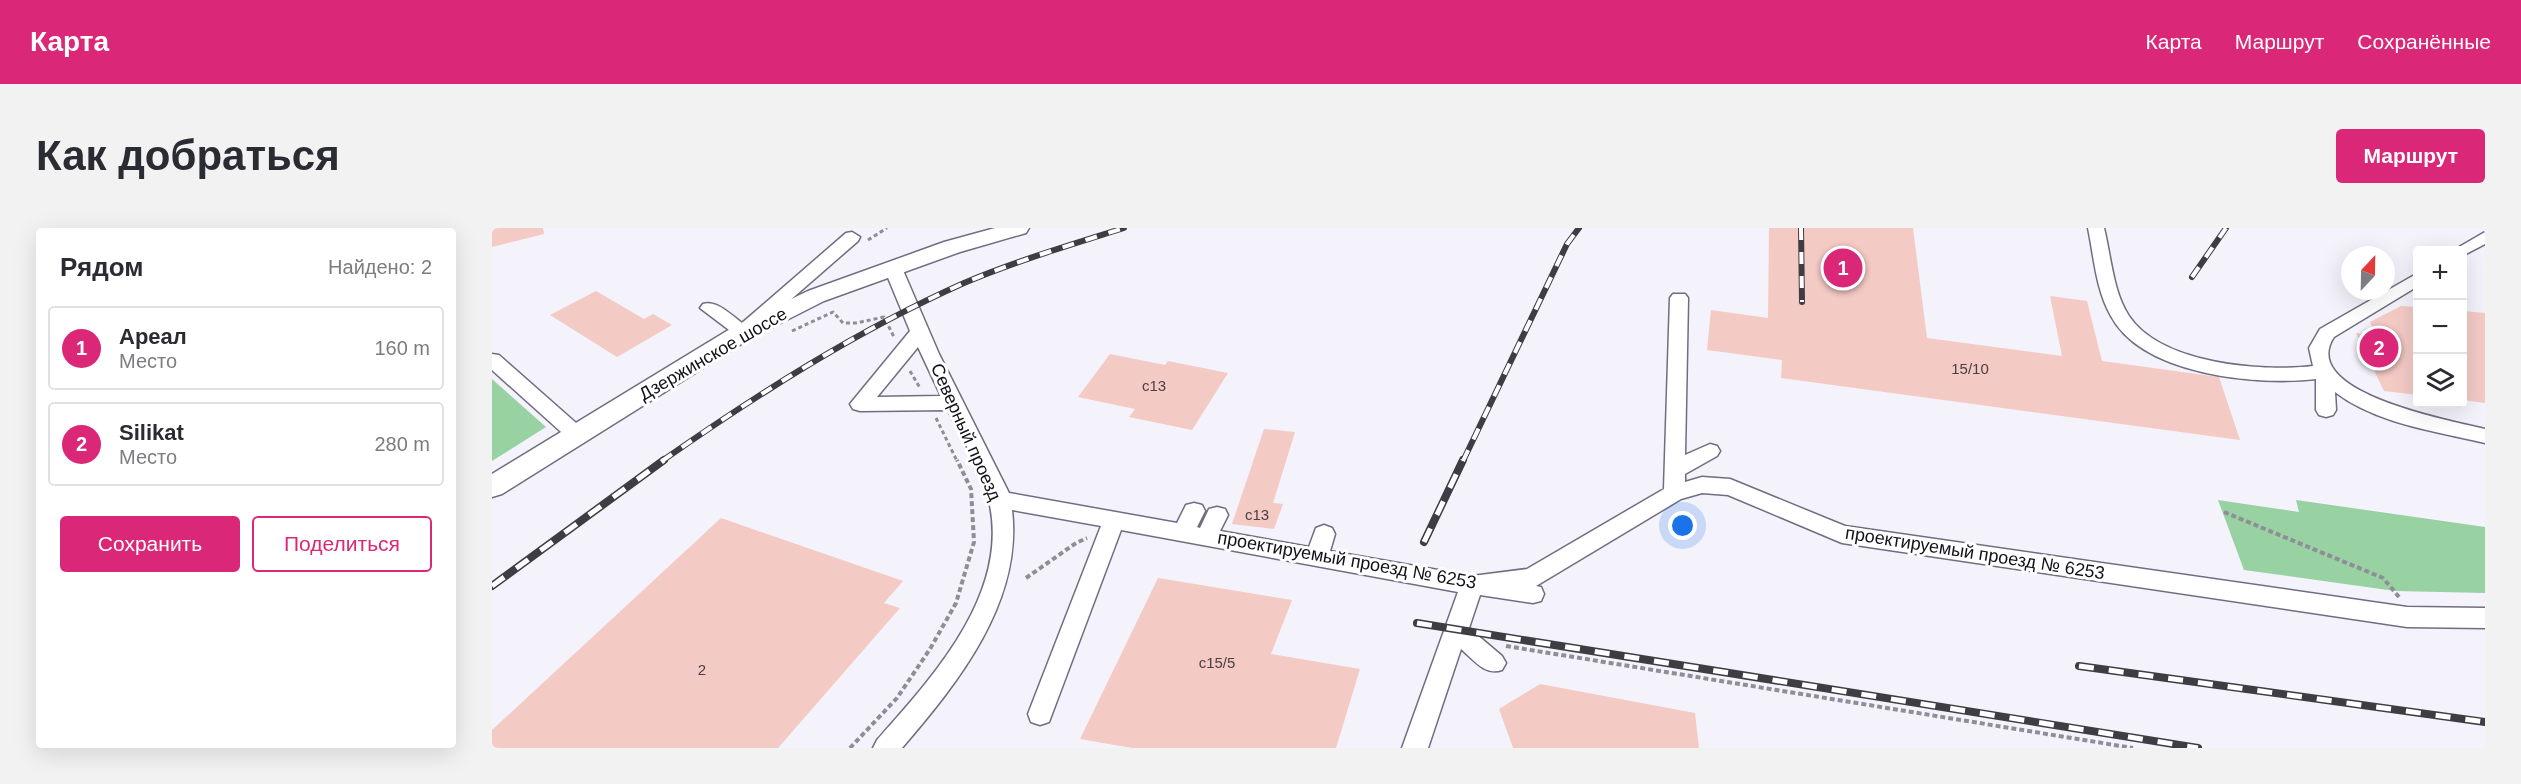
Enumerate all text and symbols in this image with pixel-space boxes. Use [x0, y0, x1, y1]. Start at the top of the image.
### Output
text: Карта [30, 26, 109, 57]
text: Карта [2146, 30, 2202, 53]
text: Маршрут [2235, 30, 2324, 53]
text: Сохранённые [2357, 30, 2491, 53]
button: Маршрут [2336, 129, 2485, 183]
text: Как добраться [36, 132, 340, 179]
pin: 1 [1824, 246, 1862, 291]
north arrow [2341, 246, 2395, 300]
map controls [2413, 246, 2467, 408]
button: + [2413, 246, 2467, 300]
text: Рядом [60, 252, 143, 282]
text: Найдено: 2 [328, 256, 432, 278]
button: − [2413, 300, 2467, 354]
street label: Дзержинское шоссе [635, 303, 791, 405]
text: Ареал [119, 324, 187, 349]
pin: 2 [2360, 326, 2398, 370]
text: 1 [76, 337, 87, 359]
text: 160 m [374, 337, 430, 359]
text: Место [119, 350, 177, 372]
button: layers [2413, 354, 2467, 408]
street label: Северный проезд [927, 360, 1005, 504]
house number: 15/10 [1951, 360, 1989, 377]
house number: с13 [1142, 377, 1166, 394]
text: Silikat [119, 420, 184, 445]
text: 2 [76, 433, 87, 455]
text: 280 m [374, 433, 430, 455]
text: Место [119, 446, 177, 468]
house number: с13 [1245, 506, 1269, 523]
your location [1668, 511, 1697, 540]
button: Сохранить [60, 516, 240, 572]
button: Поделиться [252, 516, 432, 572]
street label: проектируемый проезд № 6253 [1844, 523, 2106, 583]
street label: проектируемый проезд № 6253 [1216, 527, 1478, 593]
house number: с15/5 [1199, 654, 1235, 671]
house number: 2 [698, 661, 706, 678]

